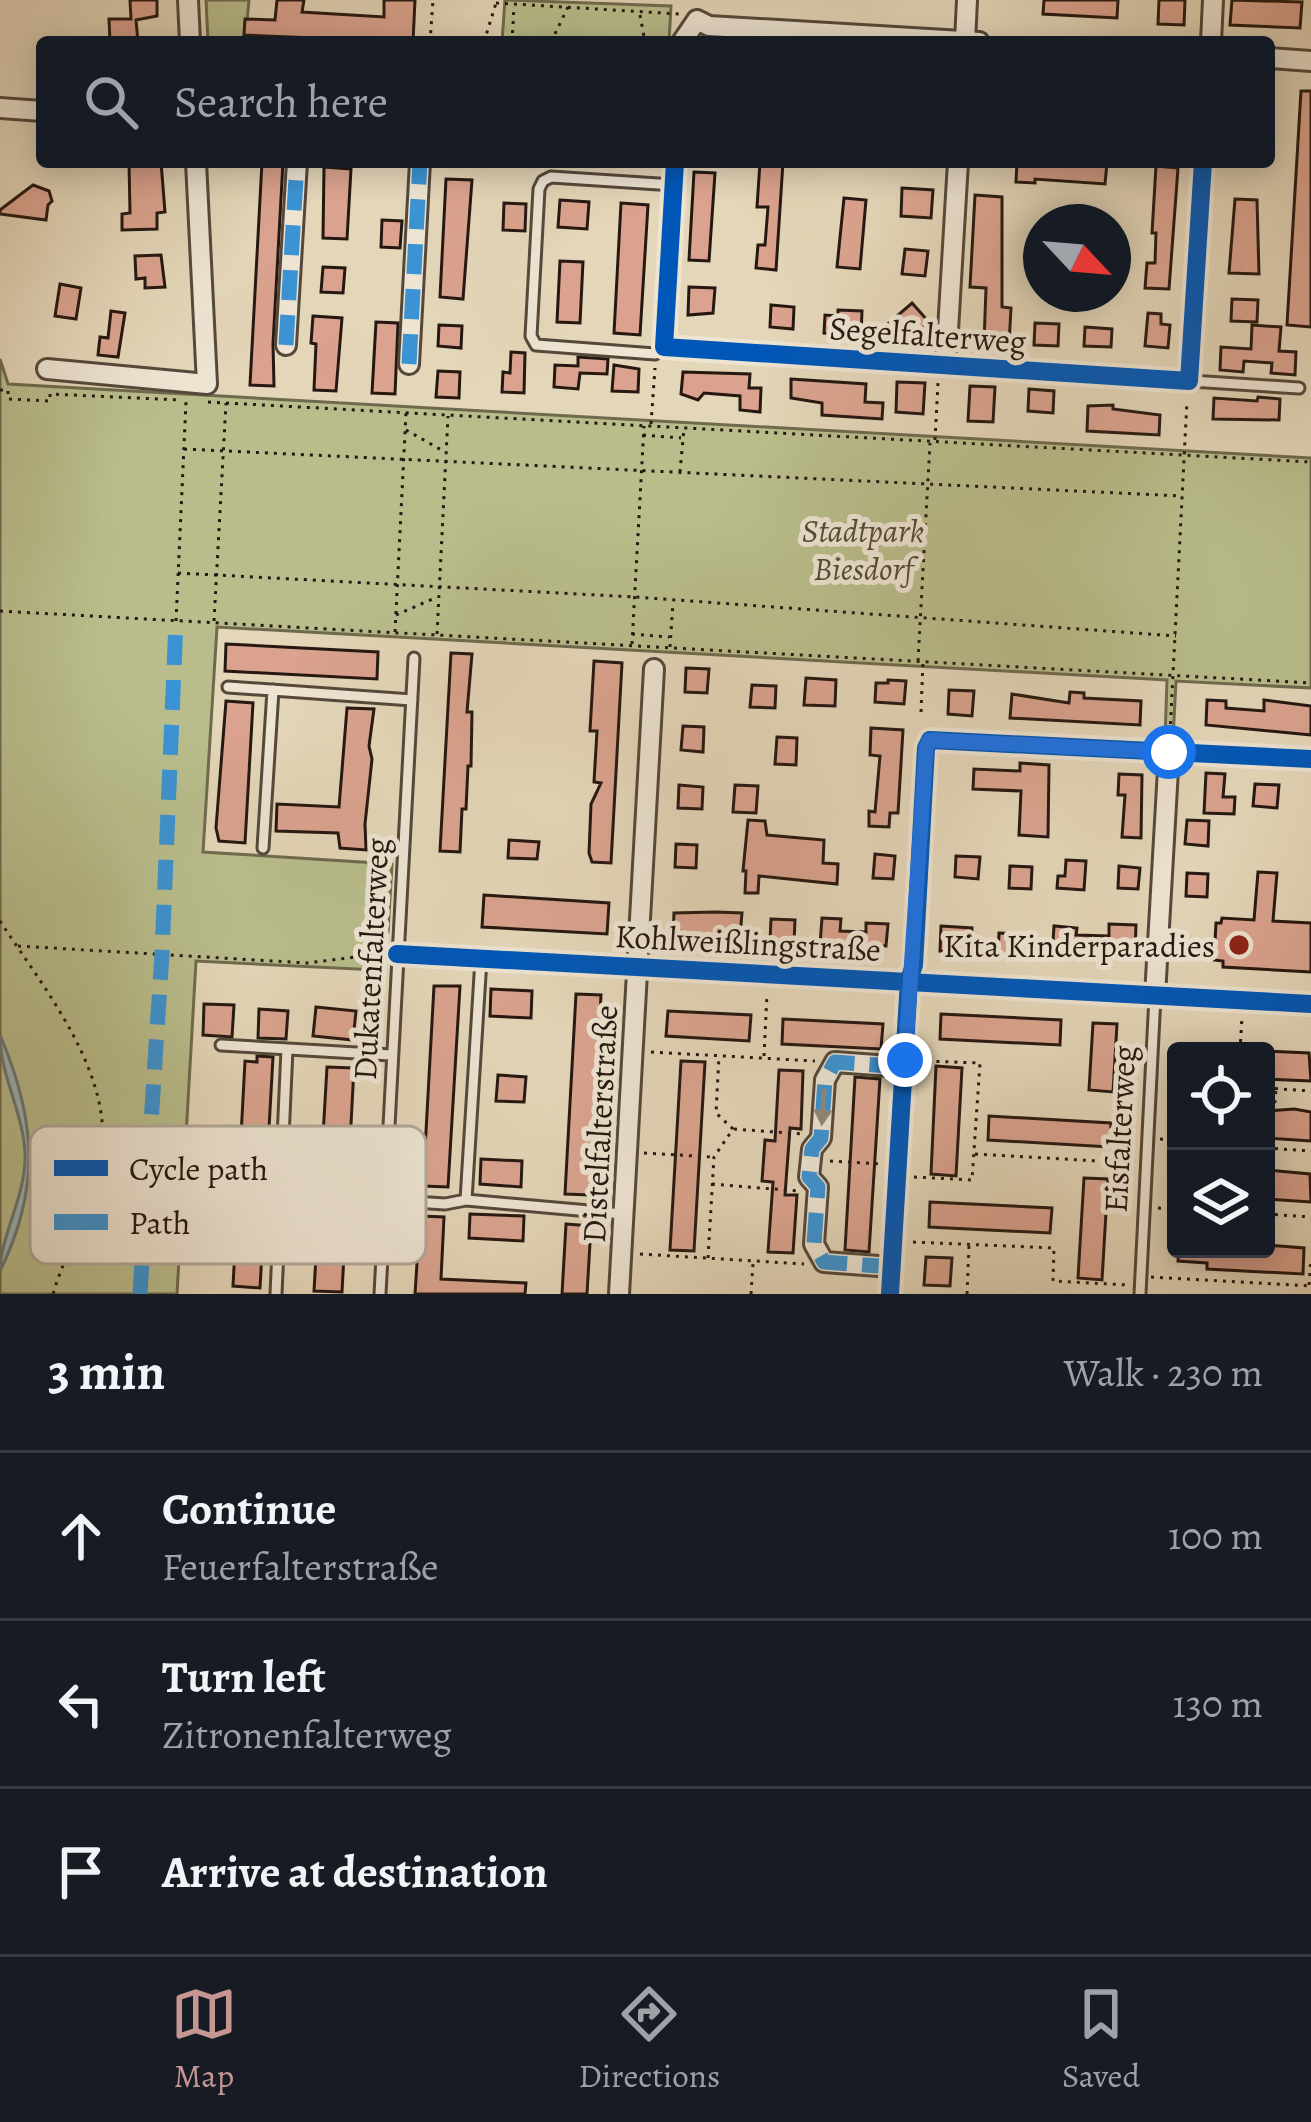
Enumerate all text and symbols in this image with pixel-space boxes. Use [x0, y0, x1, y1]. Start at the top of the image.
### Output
search box [36, 36, 1275, 168]
icon: search [78, 69, 144, 135]
text: Search here [174, 71, 388, 133]
north arrow [1023, 204, 1131, 312]
street label: Segelfalterweg [828, 305, 1028, 364]
park label: Stadtpark Biesdorf [802, 508, 924, 591]
route start [1142, 725, 1196, 779]
street label: Dukatenfalterweg [342, 836, 399, 1081]
street label: Kohlweißlingstraße [614, 913, 882, 972]
place label: Kita Kinderparadies [943, 923, 1215, 968]
marker: Kita Kinderparadies [1226, 932, 1252, 958]
street label: Distelfalterstraße [571, 1004, 628, 1244]
route end [878, 1033, 932, 1087]
map controls [1167, 1042, 1275, 1258]
button: locate [1167, 1042, 1275, 1150]
street label: Eisfalterweg [1093, 1044, 1146, 1214]
one-way arrow [814, 1089, 833, 1126]
legend [30, 1126, 426, 1264]
text: Cycle path [129, 1146, 268, 1191]
button: layers [1167, 1150, 1275, 1258]
text: Path [129, 1200, 190, 1245]
text: 3 min [48, 1337, 165, 1407]
text: Walk · 230 m [1064, 1346, 1263, 1399]
text: Continue [162, 1478, 336, 1540]
icon: ahead [48, 1503, 114, 1569]
text: 100 m [1168, 1509, 1263, 1562]
text: Feuerfalterstraße [162, 1540, 438, 1593]
text: Turn left [162, 1646, 326, 1708]
icon: left [48, 1671, 114, 1737]
text: 130 m [1172, 1677, 1263, 1730]
text: Zitronenfalterweg [162, 1708, 452, 1761]
icon: arrive [48, 1839, 114, 1905]
text: Arrive at destination [162, 1841, 548, 1903]
tab: Map [171, 1981, 237, 2098]
tab: Directions [579, 1981, 720, 2098]
tab: Saved [1062, 1981, 1140, 2098]

